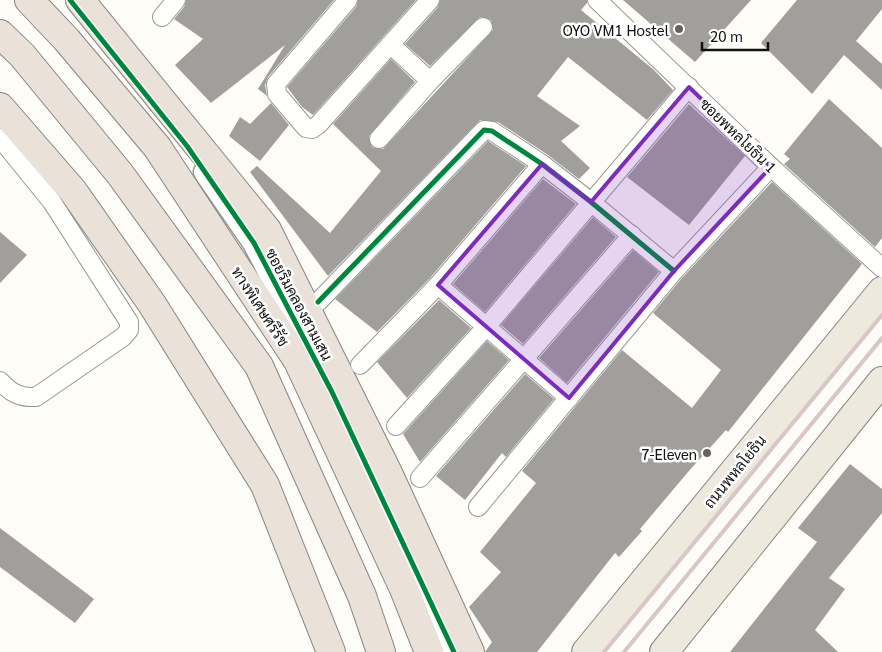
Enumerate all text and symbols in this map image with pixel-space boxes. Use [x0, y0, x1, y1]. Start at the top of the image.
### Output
place label: OYO VM1 Hostel [563, 20, 670, 39]
scale bar [702, 20, 768, 52]
marker: OYO VM1 Hostel [673, 23, 685, 35]
text: 20 m [710, 26, 743, 45]
street label: ซอยพหลโยธิน 1 [697, 94, 781, 176]
street label: ซอยริมคลองสามเสน [262, 245, 338, 363]
street label: ทางพิเศษศรีรัช [228, 263, 294, 349]
street label: ถนนพหลโยธิน [699, 431, 769, 511]
place label: 7-Eleven [641, 444, 697, 463]
marker: 7-Eleven [701, 447, 713, 459]

